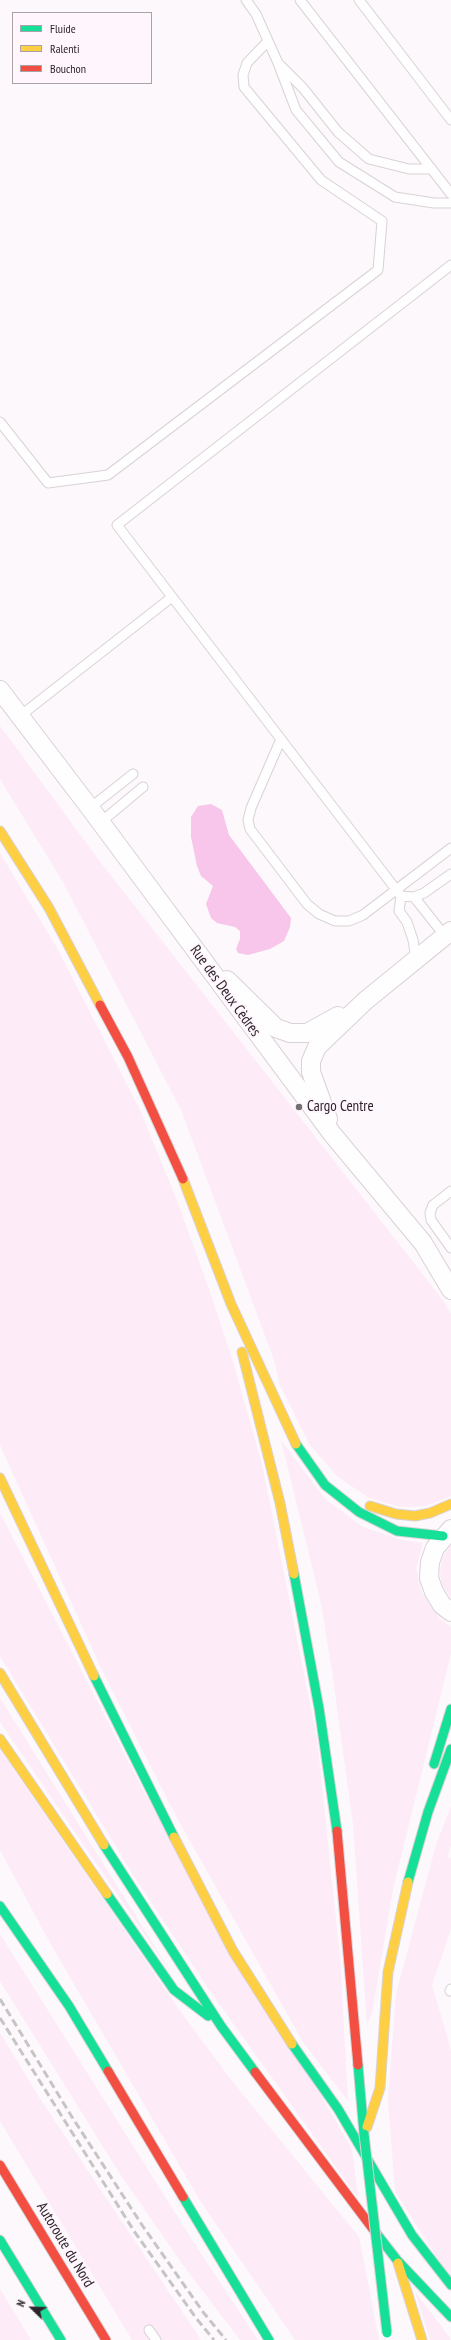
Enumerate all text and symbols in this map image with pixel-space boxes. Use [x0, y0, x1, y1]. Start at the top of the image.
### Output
legend [12, 12, 152, 84]
text: Fluide [50, 21, 76, 36]
text: Ralenti [50, 41, 79, 56]
text: Bouchon [50, 61, 86, 76]
street label: Rue des Deux Cèdres [186, 942, 264, 1040]
place label: Cargo Centre [307, 1098, 374, 1116]
marker: Cargo Centre [294, 1102, 304, 1112]
street label: Autoroute du Nord [33, 2199, 97, 2291]
north arrow [12, 2288, 52, 2328]
text: N [13, 2298, 29, 2309]

